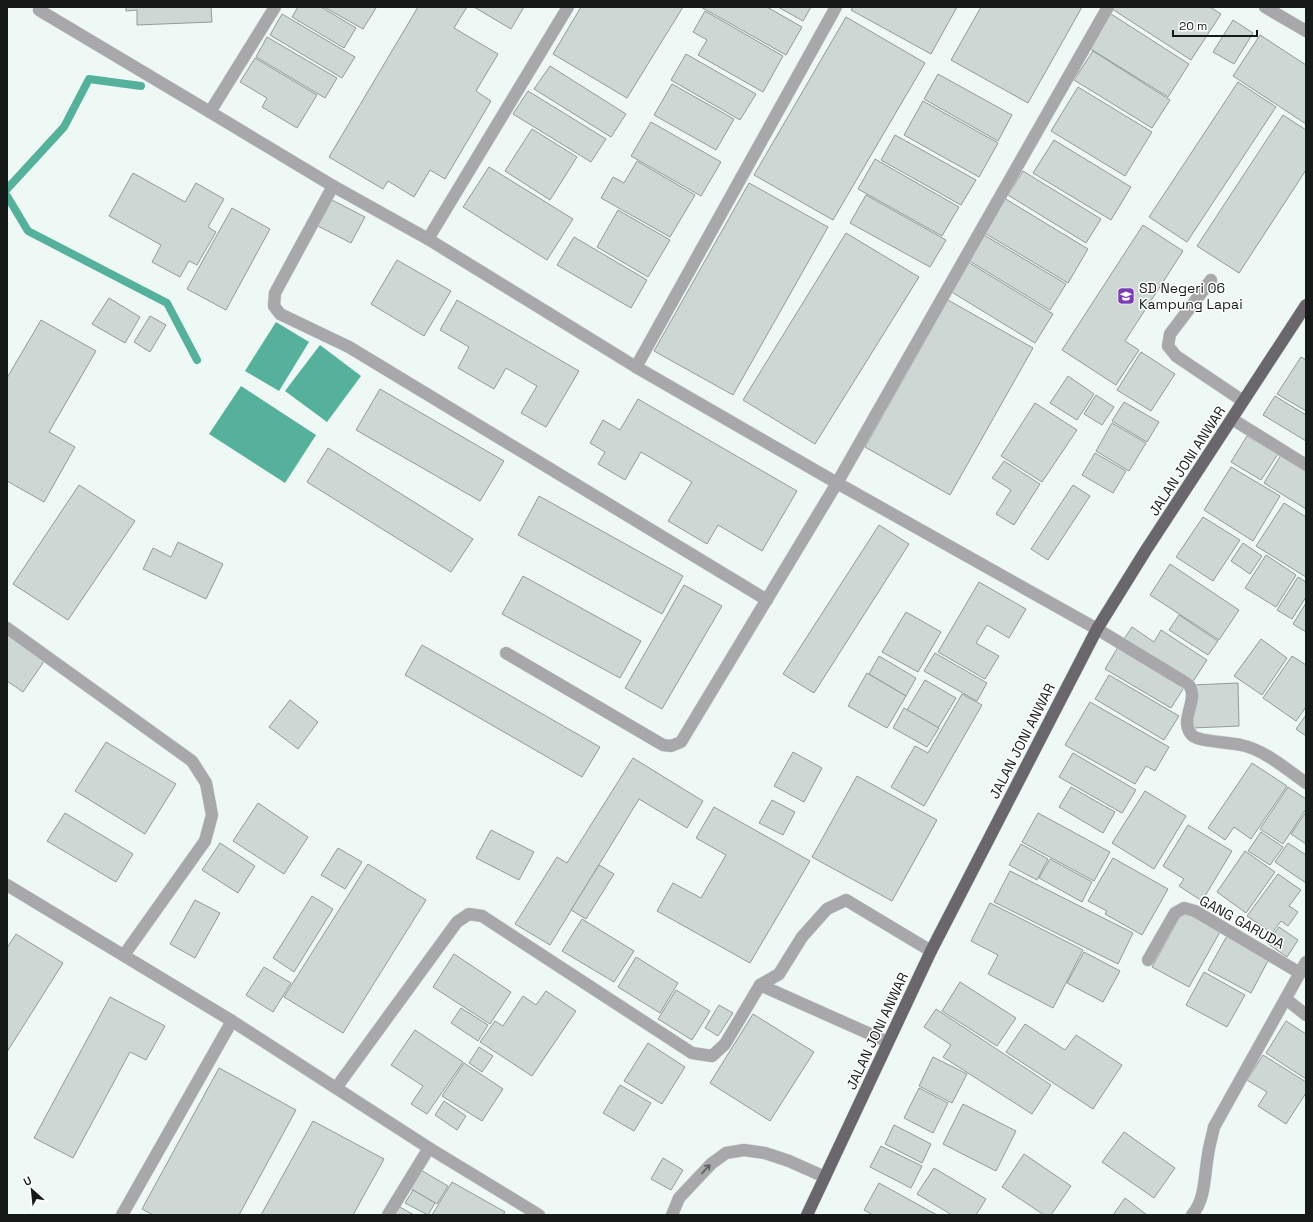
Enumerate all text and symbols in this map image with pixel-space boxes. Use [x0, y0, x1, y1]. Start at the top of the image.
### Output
scale bar [1173, 12, 1257, 38]
text: 20 m [1179, 18, 1207, 34]
place label: SD Negeri 06 Kampung Lapai [1139, 279, 1243, 313]
school or university icon: SD Negeri 06 Kampung Lapai [1116, 286, 1136, 306]
street label: JALAN JONI ANWAR [1145, 403, 1229, 519]
street label: JALAN JONI ANWAR [985, 680, 1059, 802]
street label: GANG GARUDA [1196, 891, 1288, 953]
street label: JALAN JONI ANWAR [842, 969, 912, 1093]
one-way arrow [701, 1164, 710, 1174]
north arrow [12, 1170, 52, 1210]
text: U [21, 1173, 34, 1189]

